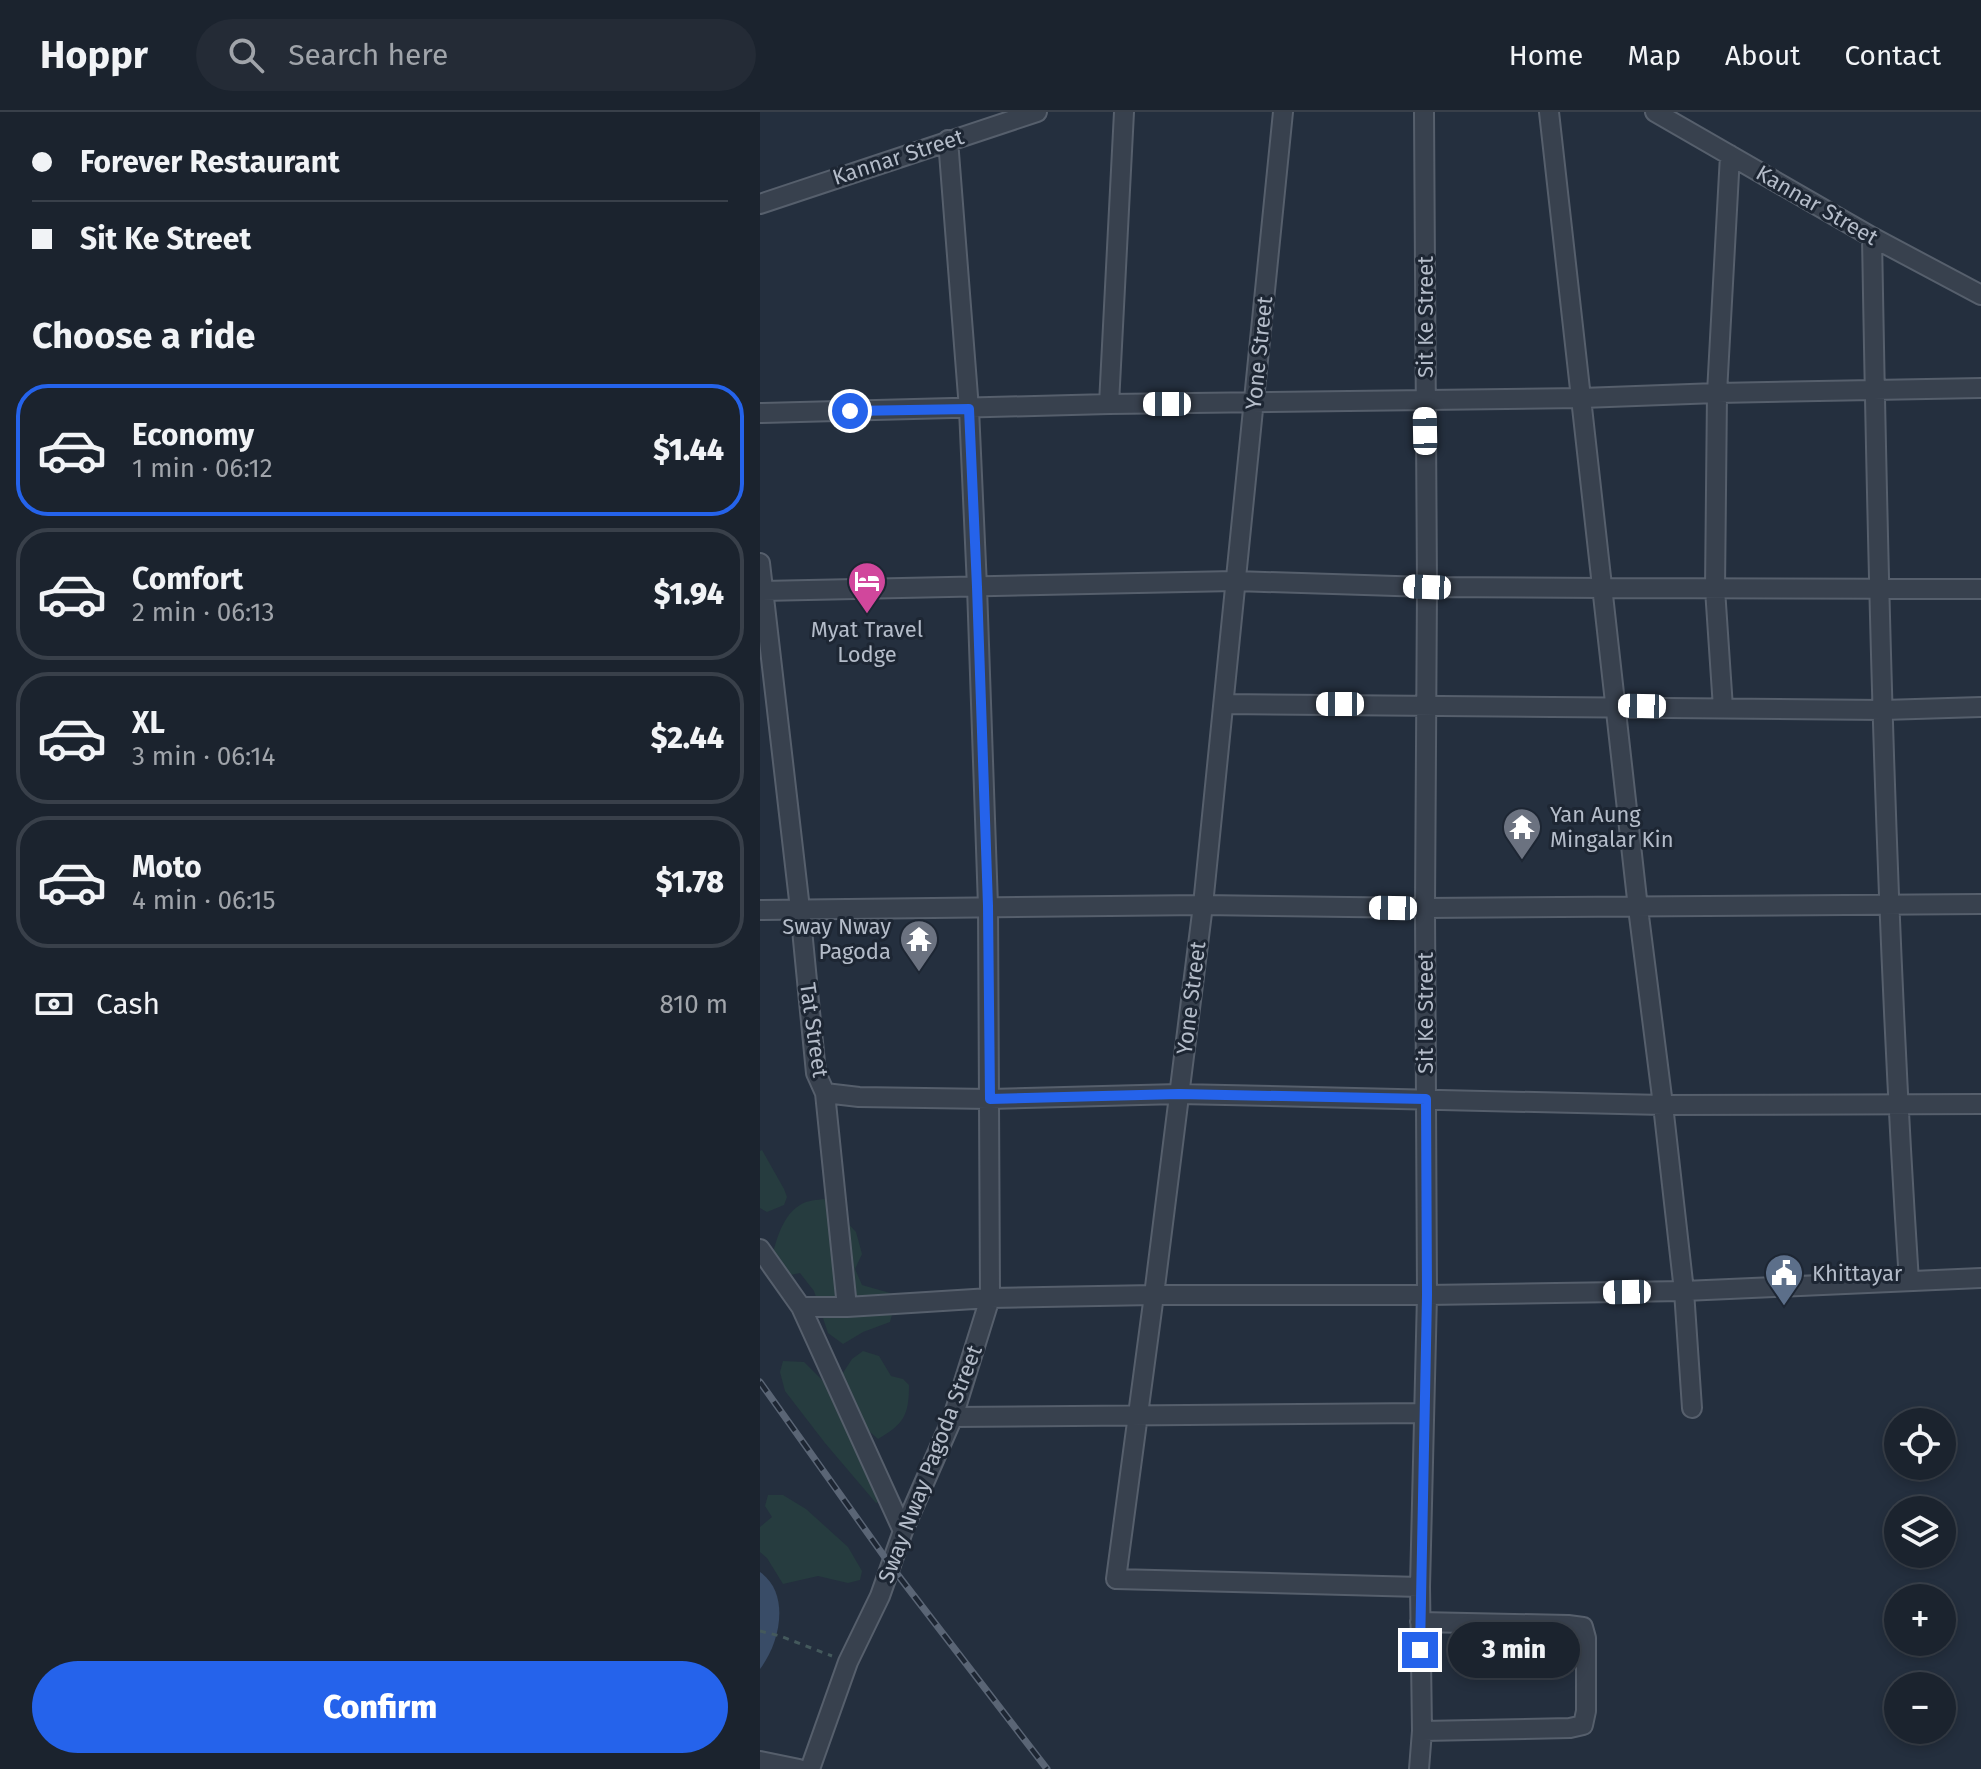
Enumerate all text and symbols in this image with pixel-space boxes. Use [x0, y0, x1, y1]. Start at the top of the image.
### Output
search box [196, 19, 756, 91]
text: Hoppr [40, 32, 148, 78]
icon: search [224, 33, 268, 77]
text: Search here [288, 37, 448, 73]
text: Home [1509, 39, 1583, 72]
text: Map [1627, 39, 1681, 72]
text: About [1725, 39, 1800, 72]
text: Contact [1844, 39, 1941, 72]
street label: Kannar Street [829, 123, 967, 191]
text: Forever Restaurant [80, 144, 340, 180]
street label: Kannar Street [1751, 159, 1883, 251]
text: Sit Ke Street [80, 221, 251, 257]
street label: Sit Ke Street [1412, 256, 1439, 378]
street label: Yone Street [1240, 295, 1278, 411]
text: Choose a ride [32, 314, 255, 358]
car [1143, 392, 1191, 416]
route start [832, 393, 868, 429]
car [1413, 407, 1437, 455]
icon: car [36, 414, 108, 486]
text: Economy [132, 417, 254, 453]
text: $1.44 [653, 432, 724, 468]
text: 1 min · 06:12 [132, 453, 273, 484]
icon: car [36, 558, 108, 630]
hotel icon: Myat Travel Lodge [846, 560, 888, 615]
text: Comfort [132, 561, 243, 597]
car [1403, 574, 1451, 600]
text: $1.94 [654, 576, 724, 612]
text: 2 min · 06:13 [132, 597, 274, 628]
place label: Myat Travel Lodge [811, 616, 923, 668]
car [1316, 692, 1364, 716]
car [1618, 694, 1666, 718]
icon: car [36, 702, 108, 774]
text: XL [132, 705, 165, 741]
text: $2.44 [651, 720, 724, 756]
text: 3 min · 06:14 [132, 741, 275, 772]
place label: Yan Aung Mingalar Kin [1550, 801, 1674, 853]
temple icon: Yan Aung Mingalar Kin [1501, 806, 1543, 861]
icon: car [36, 846, 108, 918]
text: Moto [132, 849, 202, 885]
text: $1.78 [656, 864, 724, 900]
text: 4 min · 06:15 [132, 885, 275, 916]
car [1369, 896, 1417, 920]
place label: Sway Nway Pagoda [782, 913, 891, 965]
temple icon: Sway Nway Pagoda [898, 918, 940, 973]
street label: Yone Street [1171, 940, 1211, 1056]
street label: Sit Ke Street [1412, 952, 1439, 1074]
street label: Tat Street [794, 981, 834, 1079]
icon: cash [32, 982, 76, 1026]
text: Cash [96, 986, 160, 1022]
text: 810 m [660, 989, 728, 1020]
public building icon: Khittayar [1763, 1252, 1805, 1307]
place label: Khittayar [1812, 1260, 1903, 1287]
car [1603, 1280, 1651, 1304]
street label: Sway Nway Pagoda Street [872, 1341, 988, 1587]
map controls [1884, 1408, 1956, 1744]
button: locate [1884, 1408, 1956, 1480]
button: layers [1884, 1496, 1956, 1568]
button: + [1884, 1584, 1956, 1656]
callout: 3 min [1448, 1622, 1580, 1678]
route end [1402, 1632, 1438, 1668]
text: 3 min [1482, 1634, 1546, 1665]
button: Confirm [32, 1661, 728, 1753]
button: − [1884, 1672, 1956, 1744]

